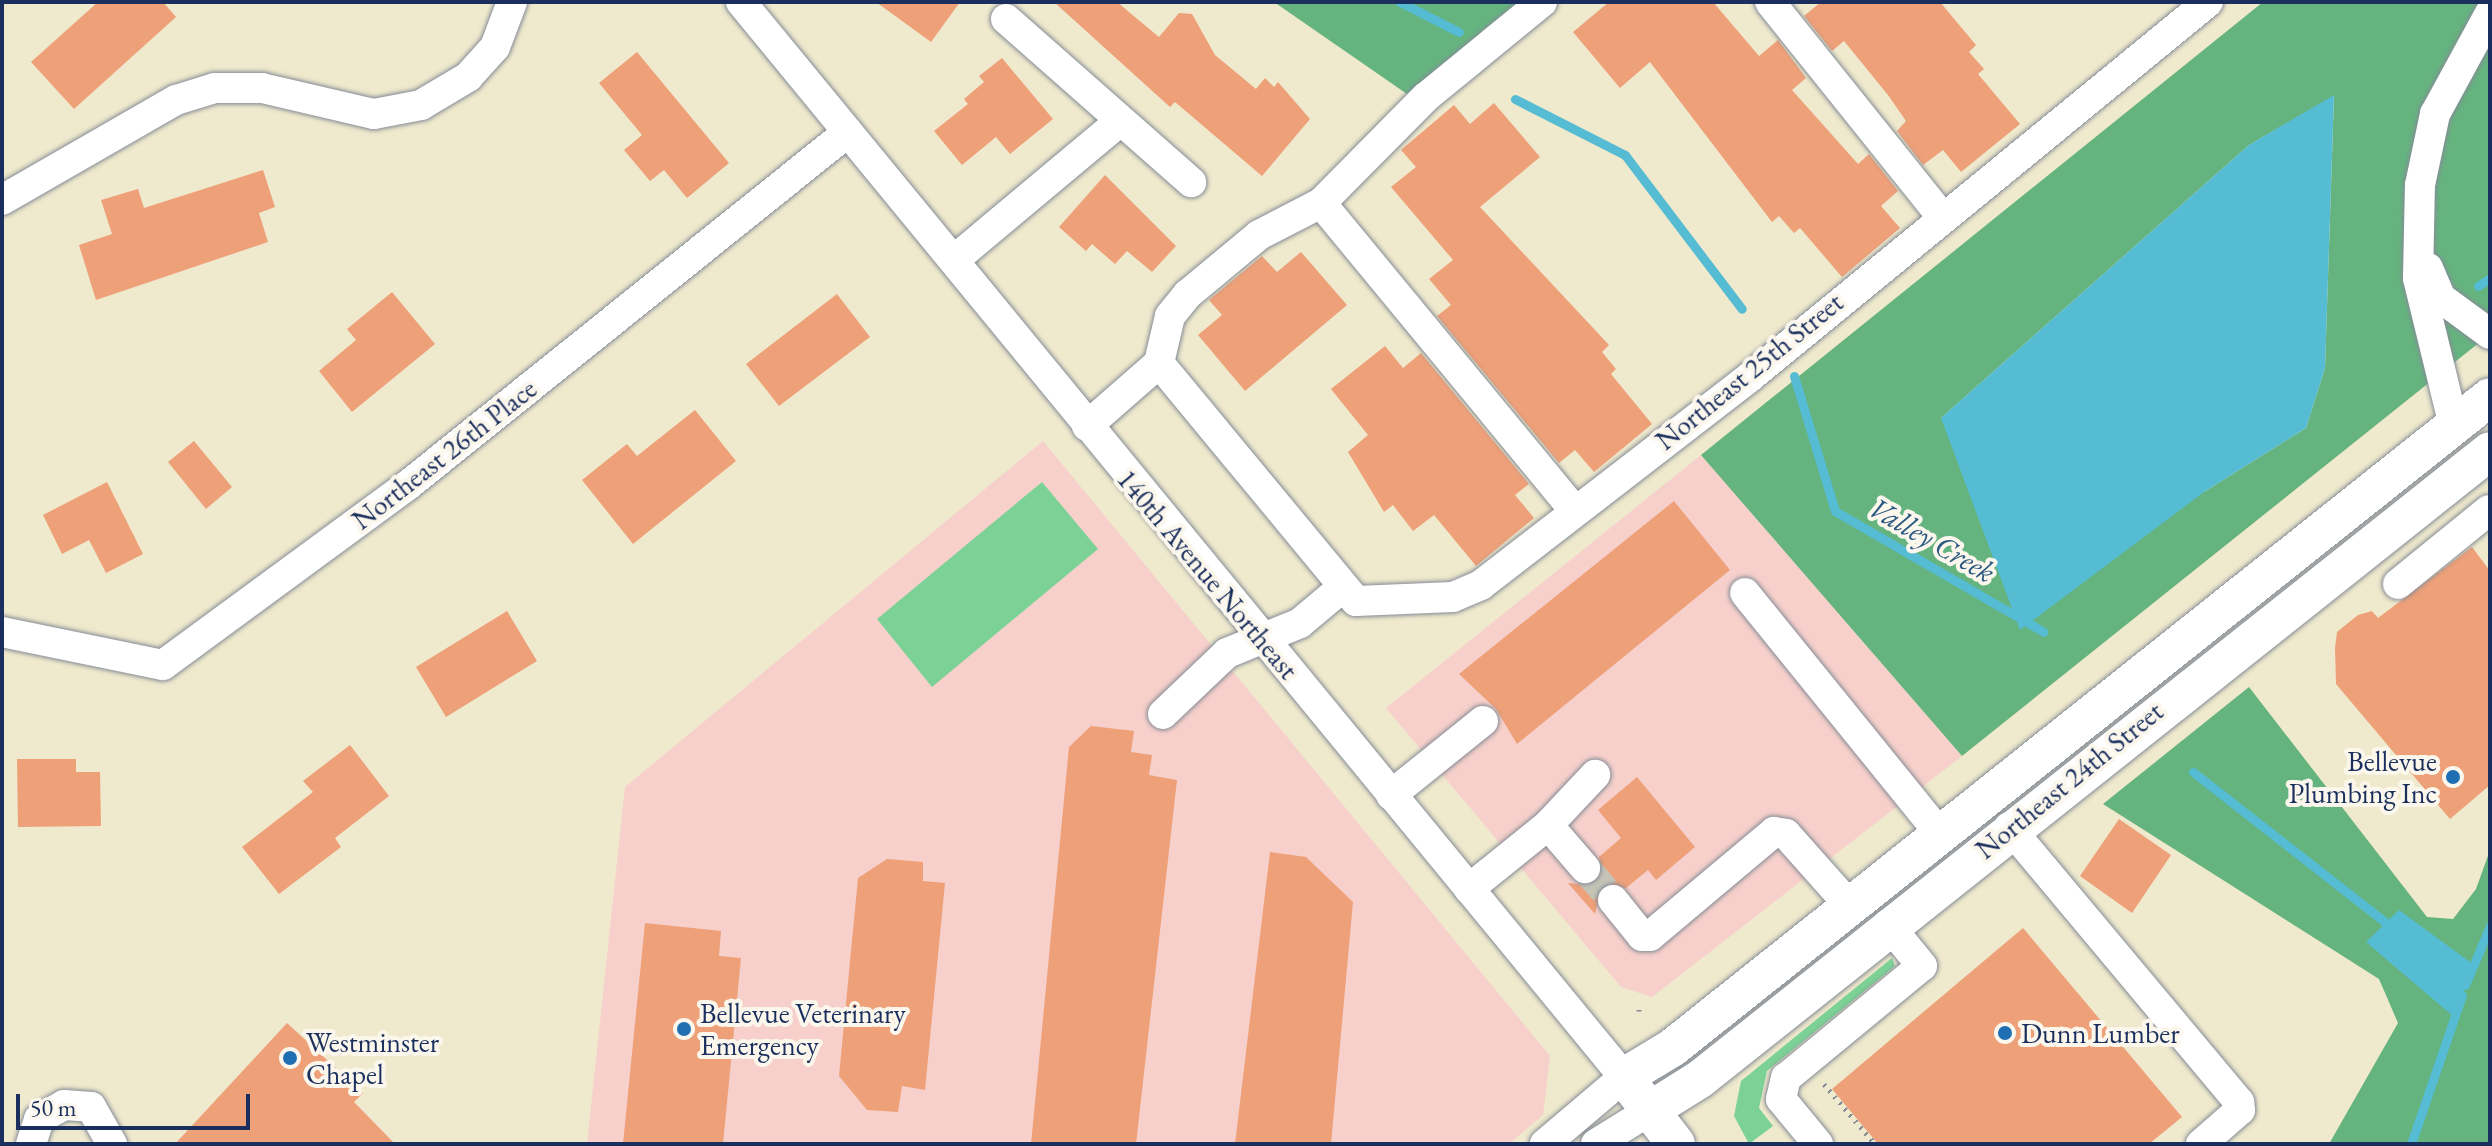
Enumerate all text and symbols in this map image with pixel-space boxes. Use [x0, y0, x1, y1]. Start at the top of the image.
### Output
street label: Northeast 25th Street [1649, 285, 1849, 457]
street label: Northeast 26th Place [345, 372, 543, 536]
street label: 140th Avenue Northeast [1110, 462, 1306, 686]
water label: Valley Creek [1863, 490, 2001, 590]
street label: Northeast 24th Street [1969, 694, 2169, 866]
place label: Bellevue Plumbing Inc [2289, 744, 2437, 810]
marker: Bellevue Plumbing Inc [2444, 768, 2462, 786]
place label: Bellevue Veterinary Emergency [700, 996, 906, 1062]
place label: Dunn Lumber [2021, 1016, 2180, 1050]
marker: Bellevue Veterinary Emergency [675, 1020, 693, 1038]
marker: Dunn Lumber [1996, 1024, 2014, 1042]
place label: Westminster Chapel [306, 1025, 439, 1091]
marker: Westminster Chapel [281, 1049, 299, 1067]
scale bar [20, 1078, 254, 1128]
text: 50 m [30, 1092, 77, 1123]

